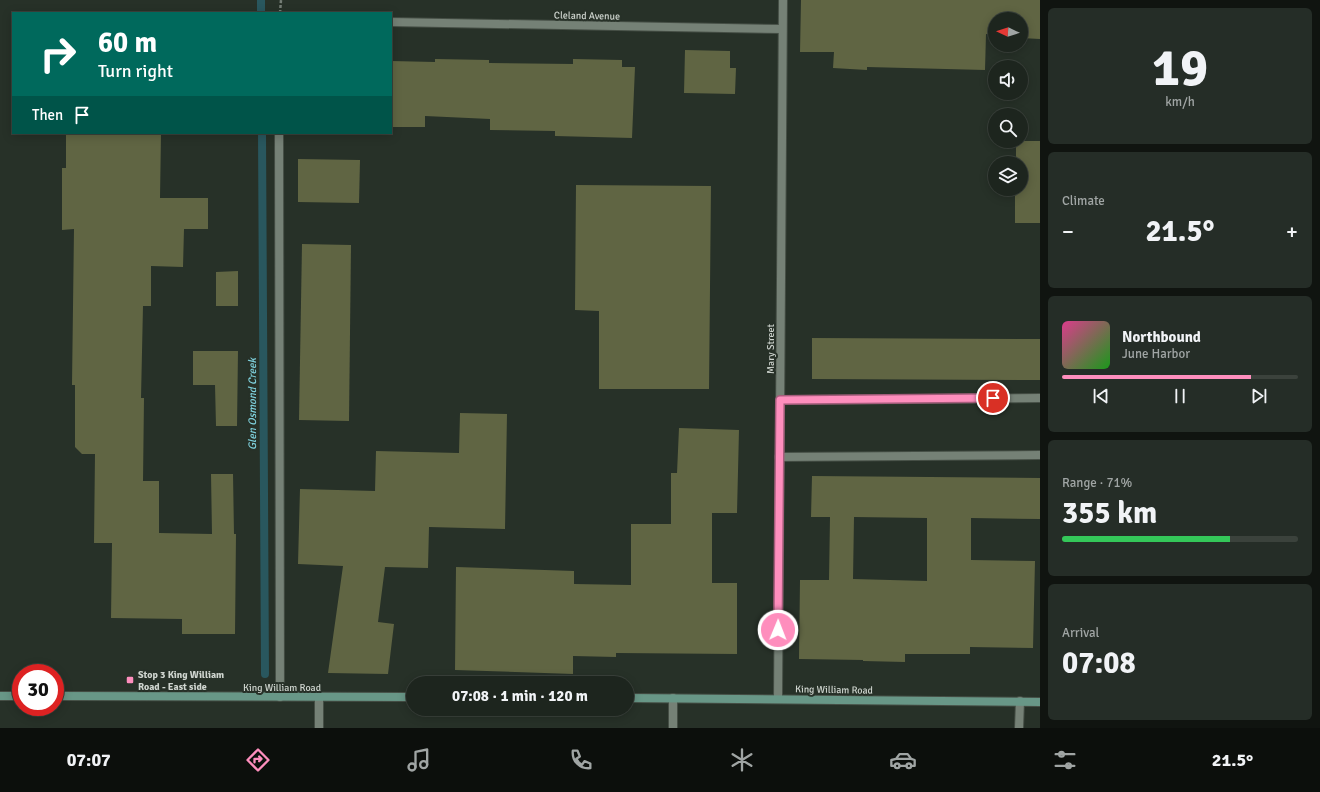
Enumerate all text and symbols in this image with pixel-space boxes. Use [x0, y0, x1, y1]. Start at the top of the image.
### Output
street label: Cleland Avenue [554, 9, 620, 23]
north arrow [988, 12, 1028, 52]
map controls [988, 12, 1028, 196]
text: 60 m [98, 26, 157, 60]
icon: right [32, 28, 84, 80]
text: 19 [1152, 36, 1208, 100]
text: Turn right [98, 60, 173, 82]
button: sound [988, 60, 1028, 100]
text: km/h [1165, 94, 1195, 110]
icon: arrive [71, 104, 93, 126]
text: Then [32, 106, 63, 124]
button: search [988, 108, 1028, 148]
button: layers [988, 156, 1028, 196]
text: Climate [1062, 193, 1105, 209]
text: 21.5° [1145, 213, 1215, 250]
text: − [1062, 218, 1074, 245]
text: + [1286, 218, 1298, 245]
street label: Mary Street [765, 323, 777, 374]
text: Northbound [1122, 328, 1201, 346]
text: June Harbor [1122, 346, 1190, 362]
water label: Glen Osmond Creek [246, 357, 259, 450]
pin [976, 381, 1010, 415]
icon: previous [1090, 385, 1112, 407]
icon: pause [1169, 385, 1191, 407]
icon: next [1248, 385, 1270, 407]
icon: arrive [982, 387, 1004, 409]
text: Range · 71% [1062, 475, 1132, 491]
text: 355 km [1062, 495, 1157, 532]
position arrow [757, 609, 799, 651]
text: Arrival [1062, 625, 1099, 641]
text: 07:08 [1062, 645, 1136, 682]
speed limit sign: 30 [12, 664, 64, 716]
place label: Stop 3 King William Road - East side [138, 669, 224, 693]
marker: Stop 3 King William Road - East side [125, 675, 135, 685]
street label: King William Road [243, 682, 321, 694]
street label: King William Road [795, 683, 873, 697]
text: 07:08 · 1 min · 120 m [452, 687, 588, 705]
icon: directions [244, 746, 272, 774]
icon: music [405, 746, 433, 774]
icon: phone [567, 746, 595, 774]
icon: climate [728, 746, 756, 774]
icon: car [889, 746, 917, 774]
icon: filters [1051, 746, 1079, 774]
text: 07:07 [67, 749, 111, 771]
text: 21.5° [1212, 749, 1253, 771]

